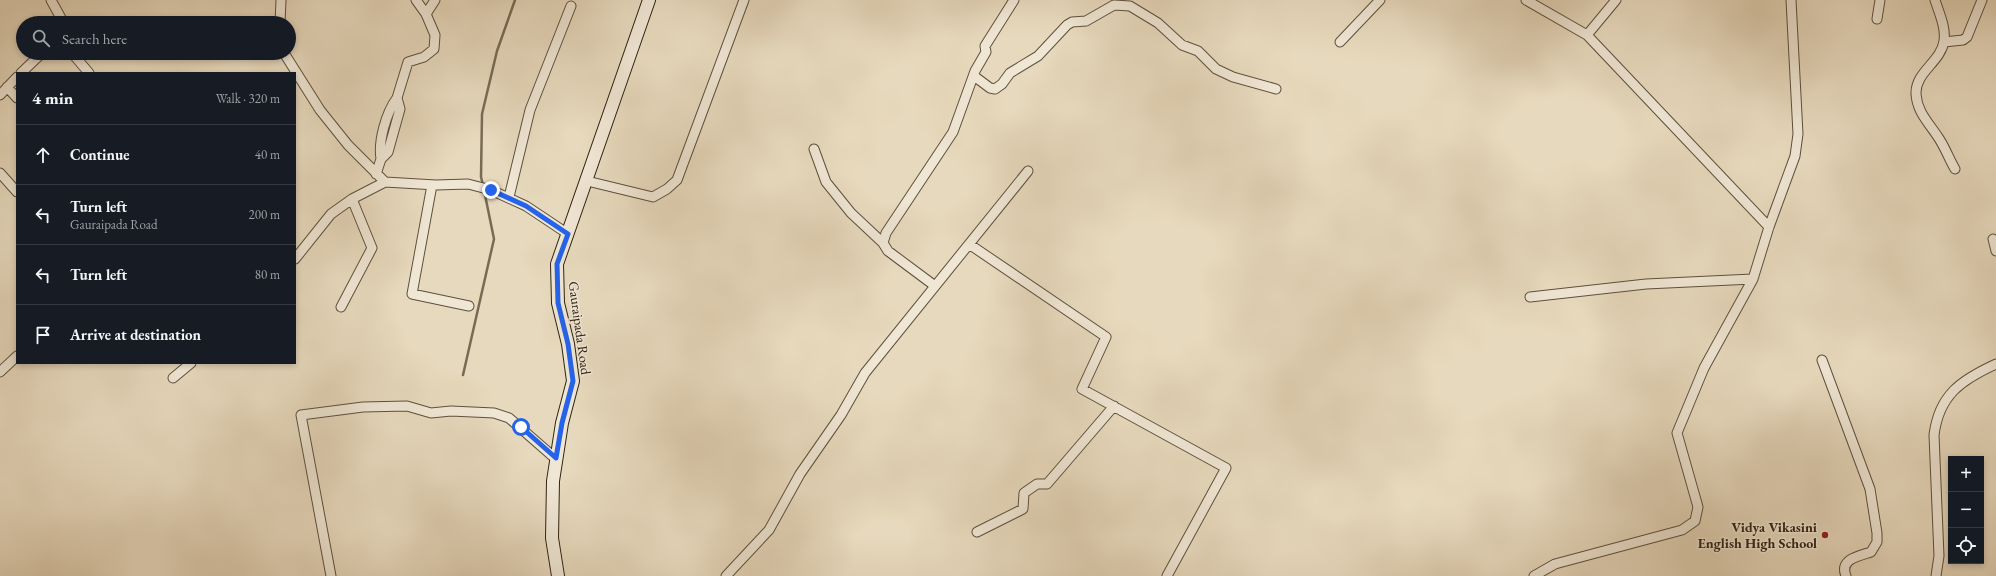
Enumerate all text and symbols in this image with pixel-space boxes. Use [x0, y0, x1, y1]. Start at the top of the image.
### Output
search box [16, 16, 296, 60]
icon: search [30, 27, 52, 49]
text: Search here [62, 29, 127, 48]
text: 4 min [32, 87, 73, 109]
text: Walk · 320 m [216, 90, 280, 107]
icon: ahead [32, 144, 54, 166]
text: Continue [70, 145, 130, 164]
text: 40 m [255, 146, 280, 163]
route end [482, 181, 500, 199]
text: Turn left [70, 197, 127, 216]
icon: left [32, 204, 54, 226]
text: 200 m [249, 206, 280, 223]
text: Gauraipada Road [70, 216, 157, 233]
icon: left [32, 264, 54, 286]
text: Turn left [70, 265, 127, 284]
text: 80 m [255, 266, 280, 283]
street label: Gauraipada Road [565, 280, 596, 377]
icon: arrive [32, 324, 54, 346]
text: Arrive at destination [70, 325, 201, 344]
route start [512, 418, 530, 436]
map controls [1948, 456, 1984, 564]
button: + [1948, 456, 1984, 492]
button: − [1948, 492, 1984, 528]
place label: Vidya Vikasini English High School [1698, 518, 1817, 552]
button: locate [1948, 528, 1984, 564]
marker: Vidya Vikasini English High School [1820, 530, 1830, 540]

